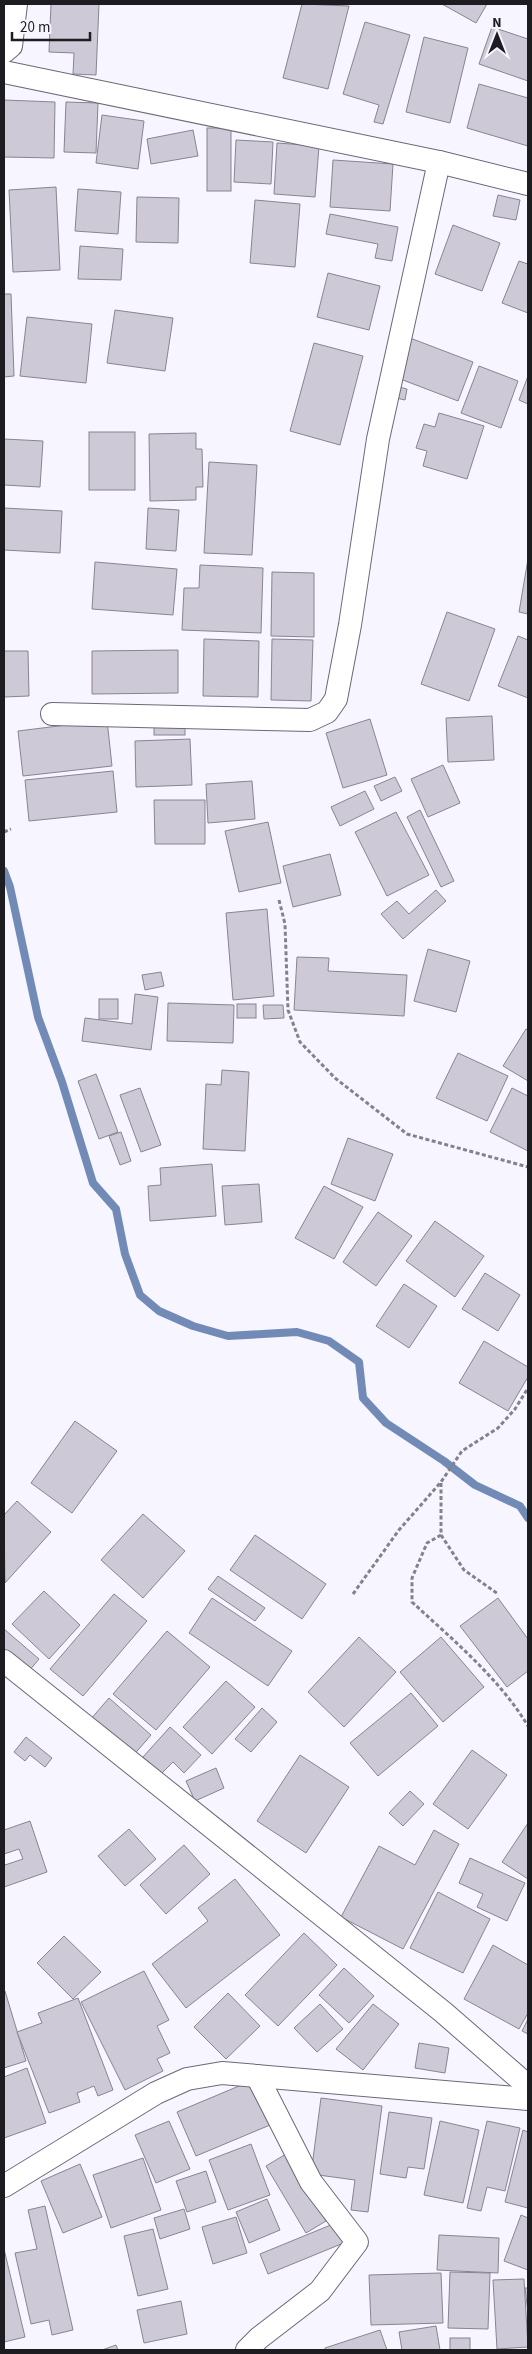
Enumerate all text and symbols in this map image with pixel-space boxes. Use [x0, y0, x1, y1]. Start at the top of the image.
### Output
scale bar [12, 10, 90, 42]
north arrow [472, 10, 522, 60]
text: N [492, 13, 502, 33]
text: 20 m [20, 17, 50, 38]

